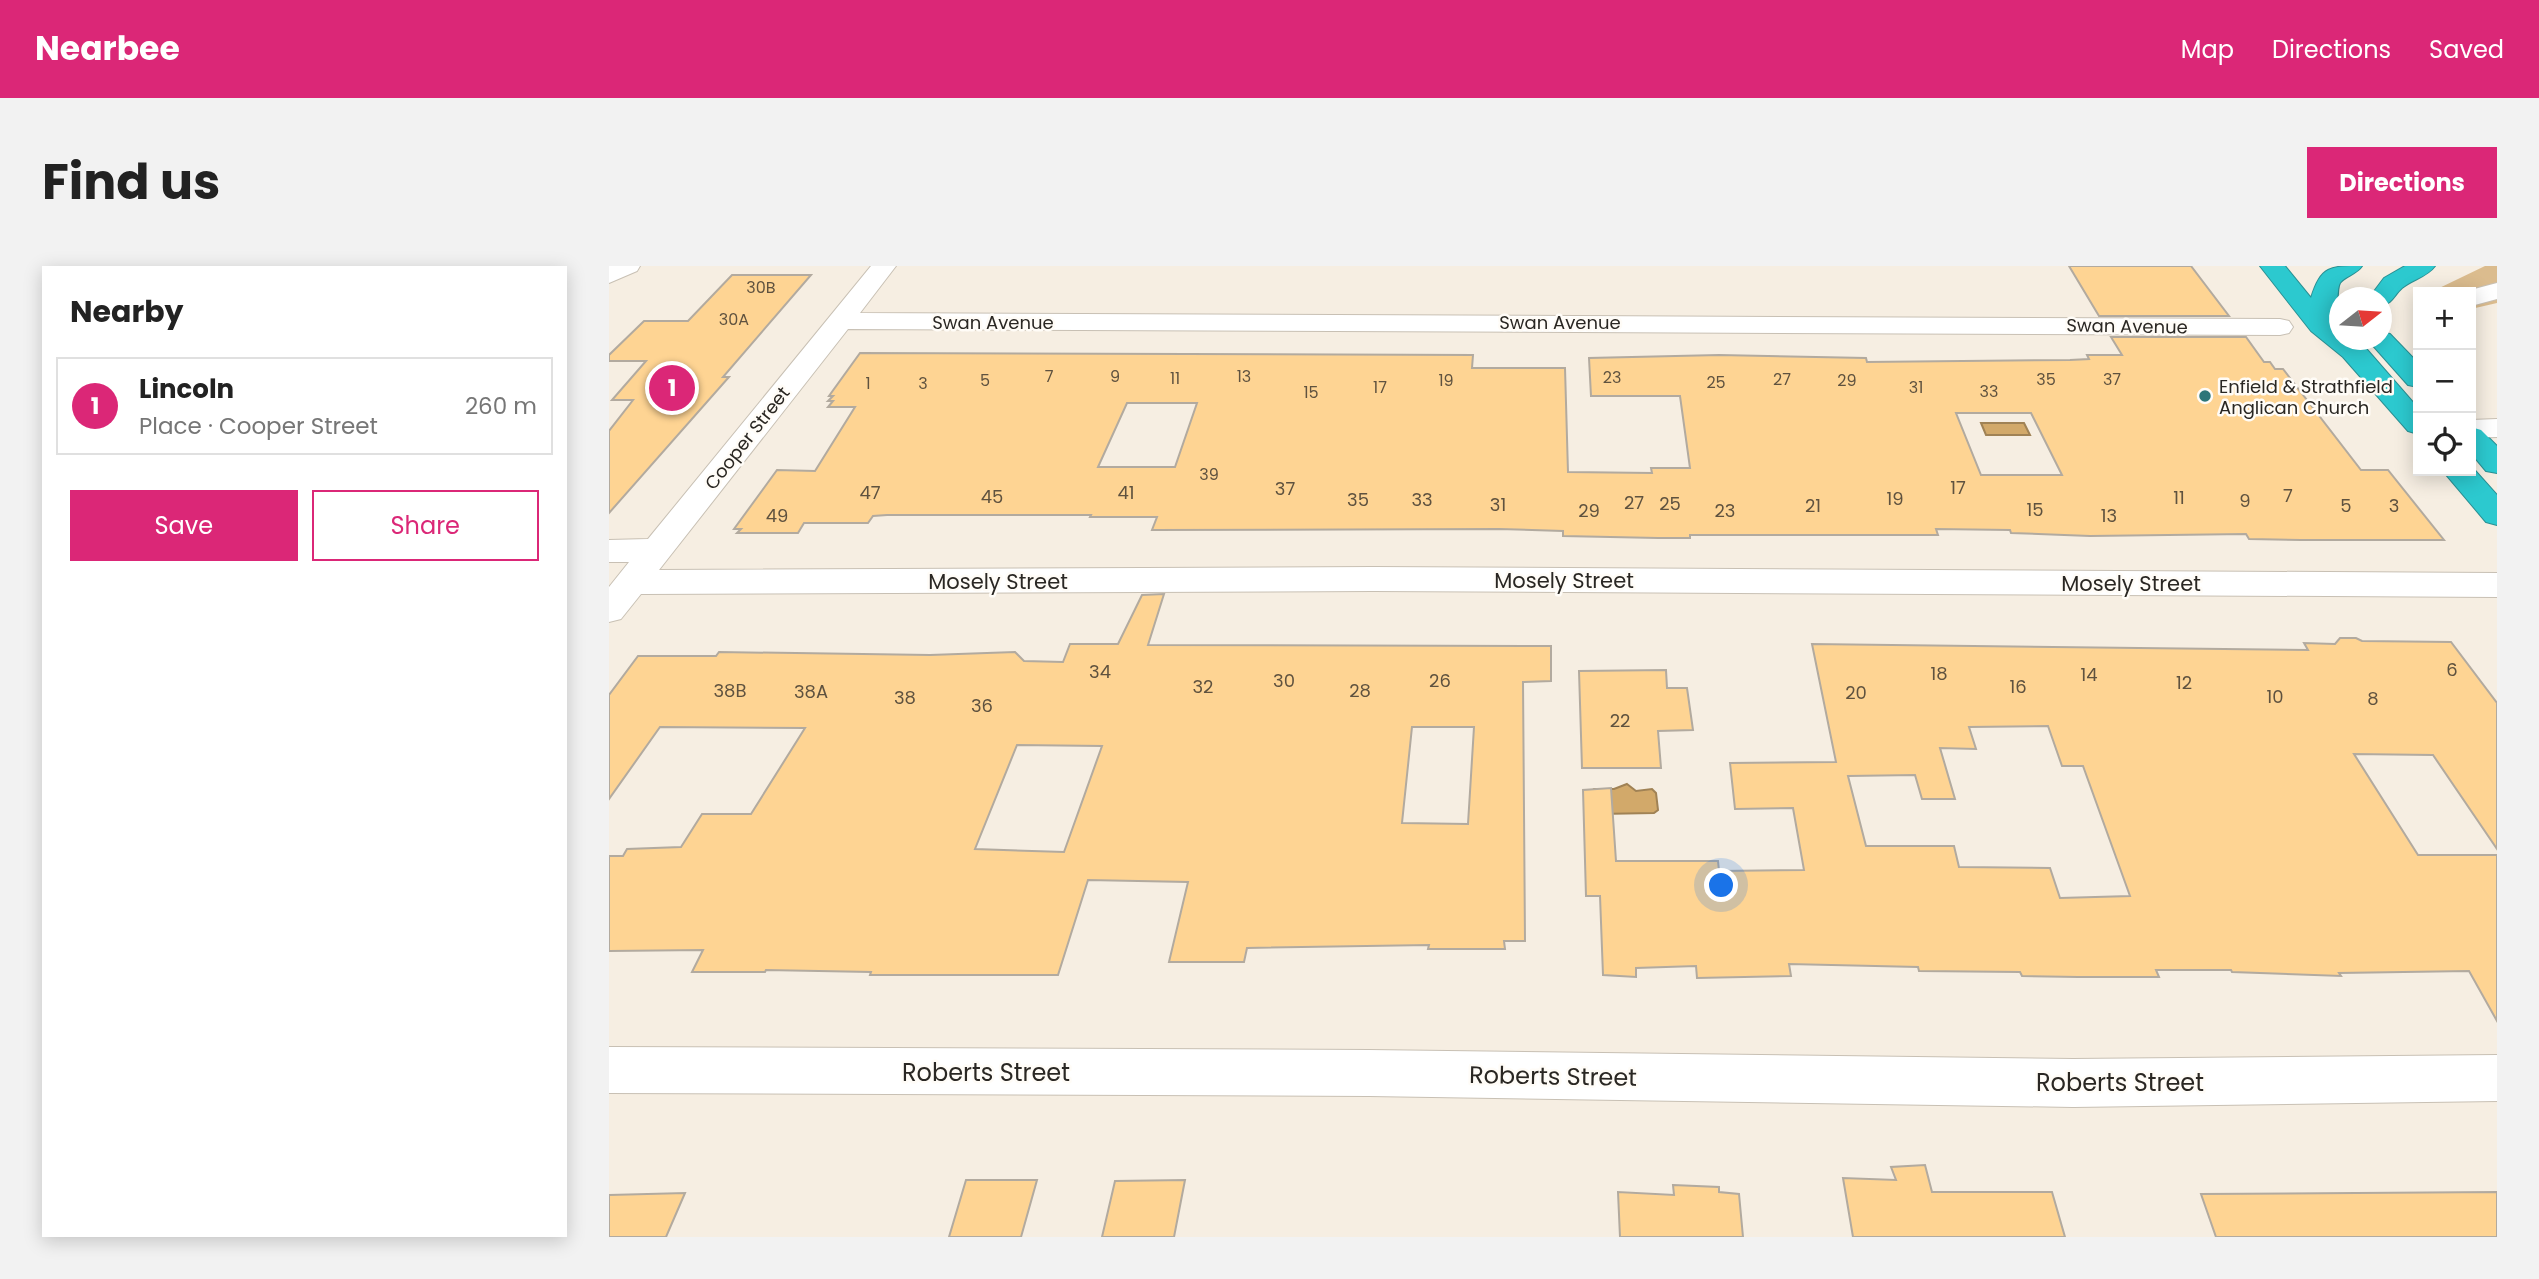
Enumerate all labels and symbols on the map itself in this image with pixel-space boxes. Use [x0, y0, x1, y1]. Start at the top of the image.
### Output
house number: 30B [746, 276, 776, 299]
north arrow [2329, 287, 2392, 350]
house number: 30A [719, 308, 749, 331]
street label: Swan Avenue [932, 310, 1054, 335]
street label: Swan Avenue [1499, 310, 1621, 335]
street label: Swan Avenue [2066, 312, 2188, 340]
pin: 1 [649, 362, 695, 414]
house number: 7 [1045, 365, 1054, 388]
house number: 9 [1110, 365, 1120, 388]
house number: 13 [1237, 365, 1251, 388]
house number: 23 [1603, 366, 1621, 389]
house number: 11 [1170, 367, 1180, 390]
house number: 27 [1773, 368, 1791, 391]
house number: 35 [2036, 368, 2056, 391]
house number: 37 [2103, 368, 2121, 391]
house number: 5 [980, 369, 990, 392]
house number: 19 [1438, 369, 1454, 392]
house number: 29 [1837, 369, 1857, 392]
house number: 25 [1706, 371, 1726, 394]
house number: 1 [865, 372, 871, 395]
house number: 3 [918, 372, 928, 395]
place label: Enfield & Strathfield Anglican Church [2219, 374, 2393, 420]
house number: 17 [1373, 376, 1387, 399]
house number: 31 [1909, 376, 1923, 399]
house number: 33 [1980, 380, 1998, 403]
street label: Cooper Street [699, 381, 795, 495]
house number: 15 [1303, 381, 1319, 404]
marker: Enfield & Strathfield Anglican Church [2197, 388, 2213, 404]
house number: 39 [1199, 463, 1219, 486]
house number: 17 [1950, 475, 1966, 500]
house number: 37 [1275, 476, 1295, 501]
house number: 47 [859, 480, 881, 505]
house number: 41 [1117, 480, 1135, 505]
house number: 7 [2283, 483, 2293, 508]
house number: 45 [981, 484, 1003, 509]
house number: 11 [2173, 485, 2185, 510]
house number: 19 [1886, 486, 1904, 511]
house number: 35 [1347, 487, 1369, 512]
house number: 33 [1411, 487, 1433, 512]
house number: 9 [2239, 488, 2251, 513]
house number: 27 [1624, 490, 1644, 515]
house number: 25 [1659, 491, 1681, 516]
house number: 31 [1490, 492, 1506, 517]
house number: 21 [1805, 493, 1821, 518]
house number: 5 [2340, 493, 2352, 518]
house number: 3 [2389, 493, 2399, 518]
house number: 15 [2026, 497, 2044, 522]
house number: 29 [1578, 498, 1600, 523]
house number: 23 [1715, 498, 1735, 523]
house number: 49 [766, 503, 788, 528]
house number: 13 [2101, 503, 2117, 528]
street label: Mosely Street [1494, 566, 1634, 595]
street label: Mosely Street [928, 567, 1068, 596]
street label: Mosely Street [2061, 569, 2201, 598]
house number: 6 [2446, 657, 2458, 682]
house number: 34 [1089, 659, 1111, 684]
house number: 18 [1930, 661, 1948, 686]
house number: 14 [2080, 662, 2098, 687]
house number: 30 [1273, 668, 1295, 693]
house number: 26 [1429, 668, 1451, 693]
house number: 12 [2176, 670, 2192, 695]
house number: 32 [1193, 674, 1213, 699]
house number: 16 [2009, 674, 2027, 699]
house number: 38B [714, 678, 747, 703]
house number: 28 [1349, 678, 1371, 703]
house number: 38A [794, 679, 828, 704]
house number: 20 [1845, 680, 1867, 705]
house number: 10 [2266, 684, 2284, 709]
house number: 38 [894, 685, 916, 710]
house number: 8 [2367, 686, 2379, 711]
house number: 36 [971, 693, 993, 718]
house number: 22 [1610, 708, 1630, 733]
your location [1704, 868, 1738, 902]
street label: Roberts Street [902, 1056, 1070, 1089]
street label: Roberts Street [1469, 1058, 1637, 1094]
street label: Roberts Street [2036, 1066, 2204, 1099]

